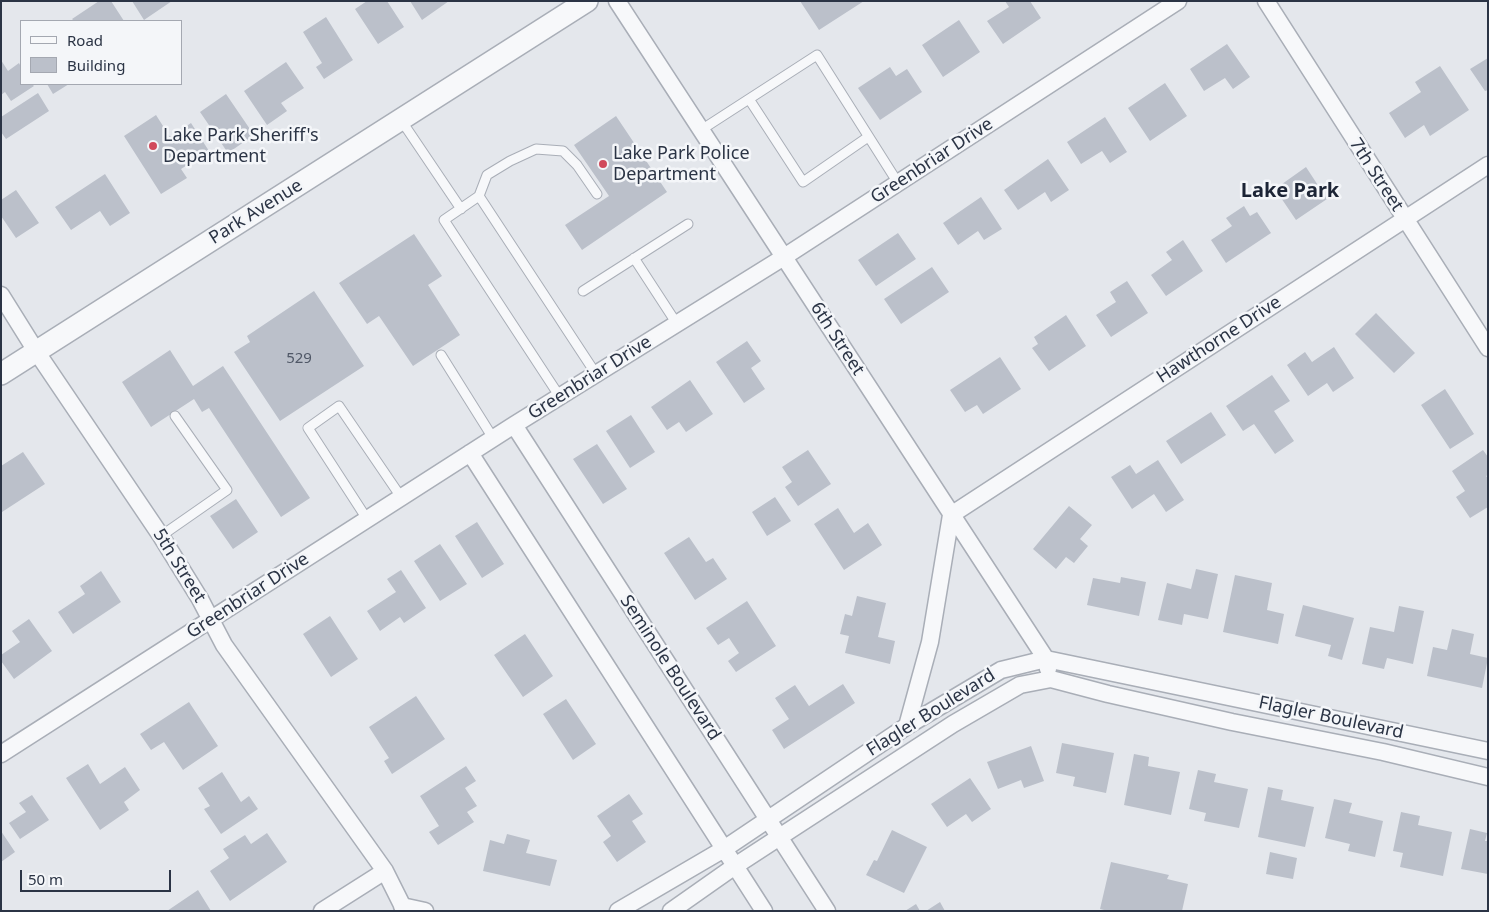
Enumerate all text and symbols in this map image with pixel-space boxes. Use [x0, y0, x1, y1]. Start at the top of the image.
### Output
legend [20, 20, 182, 85]
text: Road [67, 30, 103, 50]
text: Building [67, 55, 125, 75]
street label: Greenbriar Drive [867, 113, 997, 209]
place label: Lake Park Sheriff's Department [163, 125, 319, 168]
street label: 7th Street [1344, 134, 1408, 216]
marker: Lake Park Sheriff's Department [147, 140, 159, 152]
place label: Lake Park Police Department [613, 143, 750, 186]
marker: Lake Park Police Department [597, 158, 609, 170]
street label: Park Avenue [205, 175, 307, 249]
district label: Lake Park [1241, 179, 1339, 203]
street label: Hawthorne Drive [1153, 292, 1285, 388]
street label: 6th Street [805, 298, 869, 380]
street label: Greenbriar Drive [524, 331, 656, 425]
house number: 529 [286, 350, 312, 368]
street label: 5th Street [148, 525, 210, 607]
street label: Greenbriar Drive [183, 548, 313, 644]
street label: Seminole Boulevard [615, 591, 725, 745]
street label: Flagler Boulevard [863, 665, 999, 761]
street label: Flagler Boulevard [1257, 692, 1405, 744]
scale bar [22, 860, 174, 892]
text: 50 m [28, 869, 63, 889]

